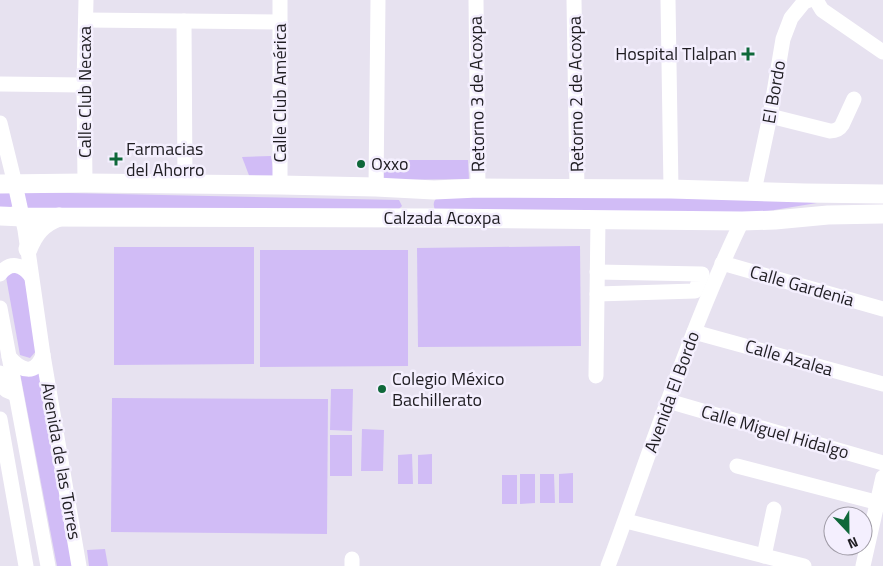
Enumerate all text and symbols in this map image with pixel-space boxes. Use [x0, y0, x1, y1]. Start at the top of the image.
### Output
street label: Retorno 3 de Acoxpa [462, 16, 491, 172]
street label: Retorno 2 de Acoxpa [561, 16, 590, 172]
street label: Calle Club América [266, 23, 293, 163]
street label: Calle Club Necaxa [71, 26, 98, 158]
place label: Hospital Tlalpan [615, 40, 737, 67]
marker: Hospital Tlalpan [741, 47, 755, 61]
street label: El Bordo [755, 58, 792, 126]
place label: Farmacias del Ahorro [126, 135, 204, 183]
place label: Oxxo [371, 150, 408, 177]
marker: Farmacias del Ahorro [110, 153, 122, 165]
marker: Oxxo [355, 158, 367, 170]
street label: Calzada Acoxpa [384, 204, 500, 231]
street label: Calle Gardenia [747, 258, 858, 313]
street label: Avenida El Bordo [637, 327, 706, 456]
street label: Calle Azalea [742, 332, 836, 383]
place label: Colegio México Bachillerato [392, 365, 504, 413]
street label: Avenida de las Torres [34, 380, 89, 542]
marker: Colegio México Bachillerato [376, 383, 388, 395]
street label: Calle Miguel Hidalgo [698, 397, 852, 466]
north arrow [823, 506, 873, 556]
text: N [845, 532, 861, 555]

